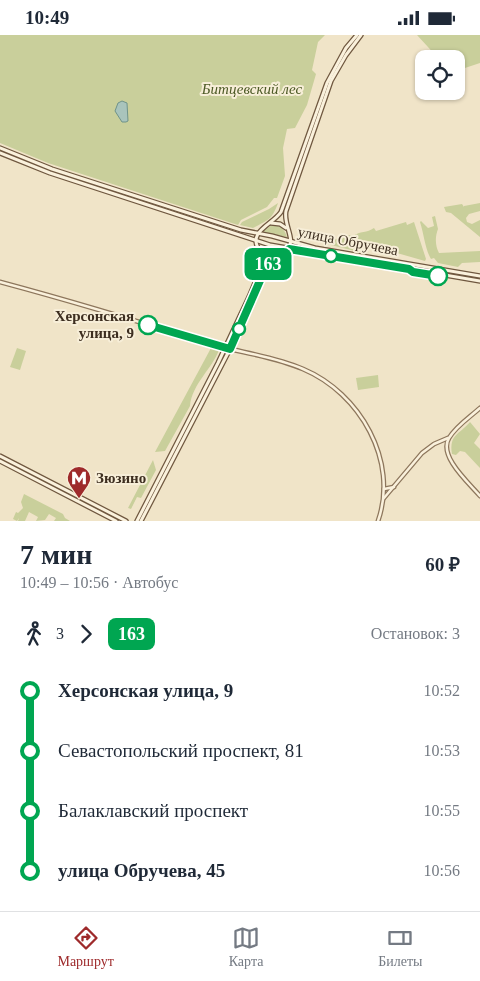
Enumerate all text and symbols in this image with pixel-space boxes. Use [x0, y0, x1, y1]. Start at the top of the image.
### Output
text: 10:49 [25, 7, 69, 28]
map controls [415, 50, 465, 100]
button: locate [415, 50, 465, 100]
park label: Битцевский лес [201, 81, 303, 97]
street label: улица Обручева [297, 223, 400, 259]
line badge: 163 [239, 248, 297, 280]
unlabelled marker [324, 249, 338, 263]
text: 163 [255, 254, 282, 274]
unlabelled marker [428, 266, 448, 286]
place label: Херсонская улица, 9 [55, 308, 134, 341]
marker: Херсонская улица, 9 [138, 315, 158, 335]
unlabelled marker [232, 322, 246, 336]
metro station icon: Зюзино [66, 465, 92, 499]
place label: Зюзино [96, 470, 146, 486]
text: 7 мин [20, 539, 92, 570]
text: 60 ₽ [425, 554, 460, 575]
text: 10:49 – 10:56 · Автобус [20, 574, 178, 591]
icon: walk [20, 620, 48, 648]
icon: forward [72, 620, 100, 648]
text: 163 [118, 624, 145, 644]
text: 3 [56, 625, 64, 642]
text: Остановок: 3 [371, 625, 460, 642]
text: Херсонская улица, 9 [58, 680, 233, 701]
text: 10:52 [424, 682, 460, 699]
text: Севастопольский проспект, 81 [58, 740, 304, 761]
text: 10:53 [424, 742, 460, 759]
text: Балаклавский проспект [58, 800, 248, 821]
text: 10:55 [424, 802, 460, 819]
text: улица Обручева, 45 [58, 860, 225, 881]
text: 10:56 [424, 862, 460, 879]
tab: Маршрут [57, 924, 114, 970]
tab: Карта [229, 924, 263, 970]
tab: Билеты [378, 924, 423, 970]

